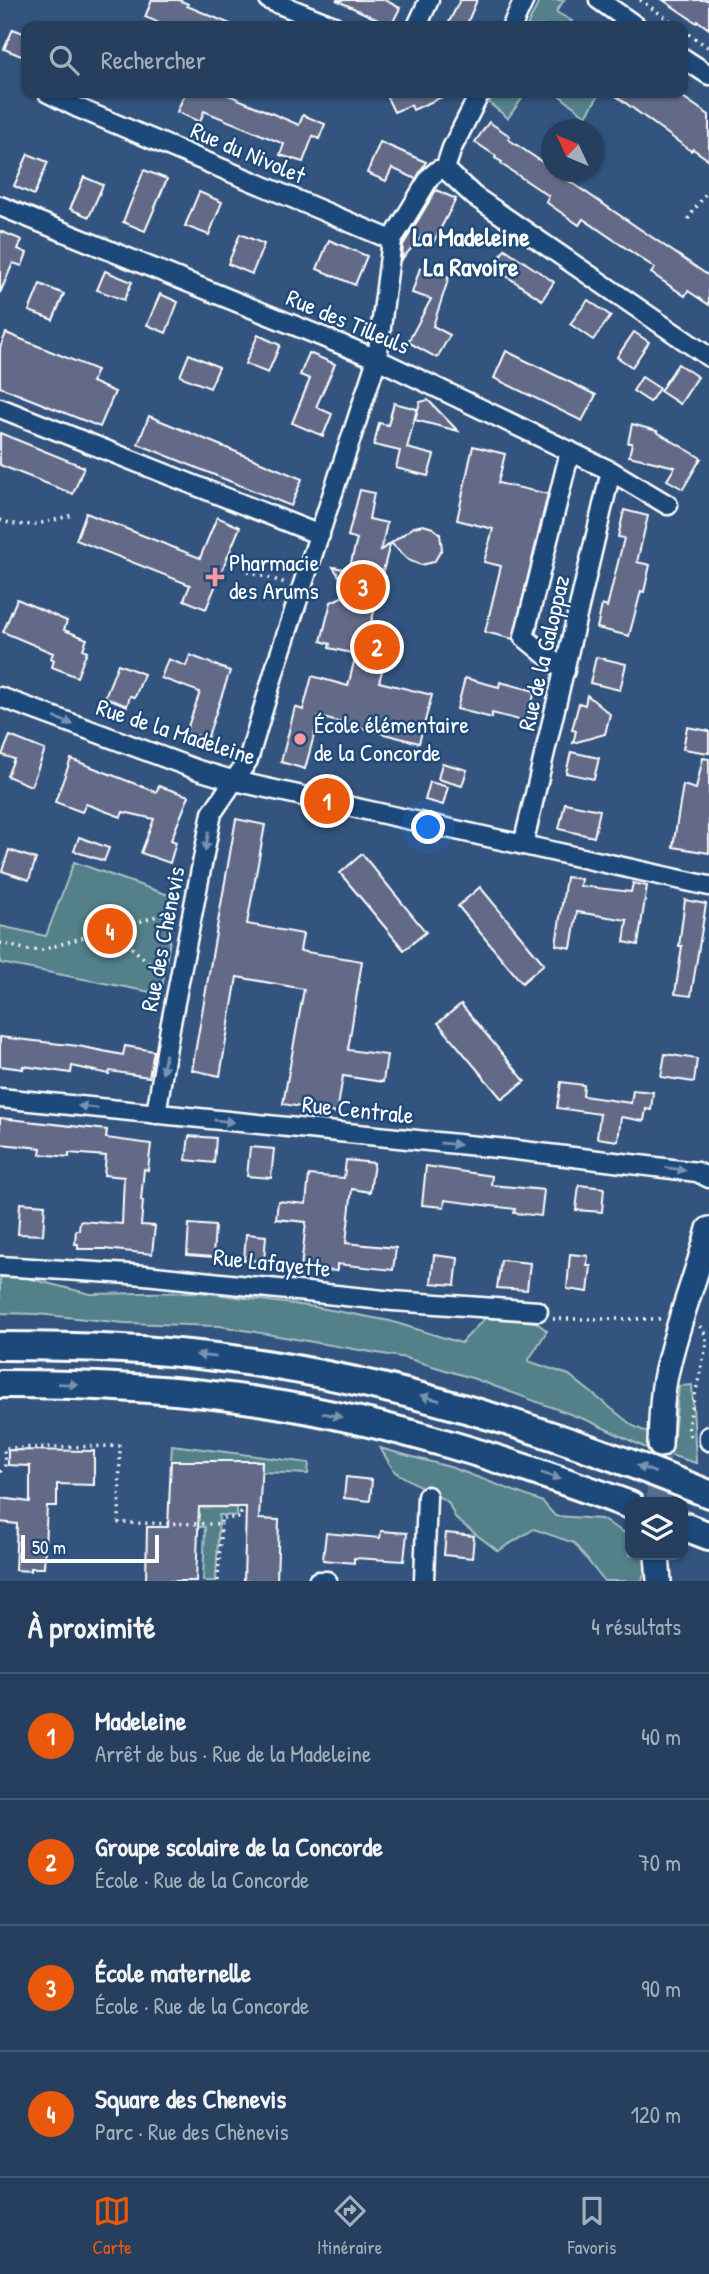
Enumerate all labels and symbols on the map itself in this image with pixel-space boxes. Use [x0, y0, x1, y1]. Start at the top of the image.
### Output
street label: Rue du Nivolet [186, 114, 311, 191]
north arrow [541, 119, 604, 182]
district label: La Madeleine La Ravoire [412, 219, 530, 284]
street label: Rue des Tilleuls [282, 281, 415, 361]
place label: Pharmacie des Arums [229, 546, 320, 606]
pin: 3 [340, 561, 386, 613]
marker: Pharmacie des Arums [207, 569, 223, 585]
street label: Rue de la Galoppaz [510, 572, 576, 734]
pin: 2 [354, 621, 400, 673]
street label: Rue de la Madeleine [93, 690, 260, 772]
place label: École élémentaire de la Concorde [314, 708, 470, 768]
one-way arrow [54, 715, 75, 726]
marker: École élémentaire de la Concorde [292, 731, 308, 747]
pin: 1 [304, 775, 350, 827]
your location [411, 810, 445, 844]
one-way arrow [201, 830, 212, 852]
street label: Rue des Chènevis [132, 864, 192, 1014]
pin: 4 [87, 905, 133, 957]
one-way arrow [158, 1053, 169, 1075]
street label: Rue Centrale [301, 1087, 416, 1131]
one-way arrow [77, 1102, 99, 1113]
one-way arrow [213, 1116, 235, 1127]
one-way arrow [439, 1138, 461, 1149]
one-way arrow [665, 1164, 687, 1175]
street label: Rue Lafayette [212, 1240, 333, 1284]
one-way arrow [195, 1350, 217, 1361]
one-way arrow [57, 1379, 79, 1390]
one-way arrow [418, 1392, 440, 1403]
one-way arrow [321, 1409, 343, 1420]
one-way arrow [635, 1463, 656, 1474]
one-way arrow [540, 1471, 561, 1482]
scale bar [21, 1532, 159, 1564]

